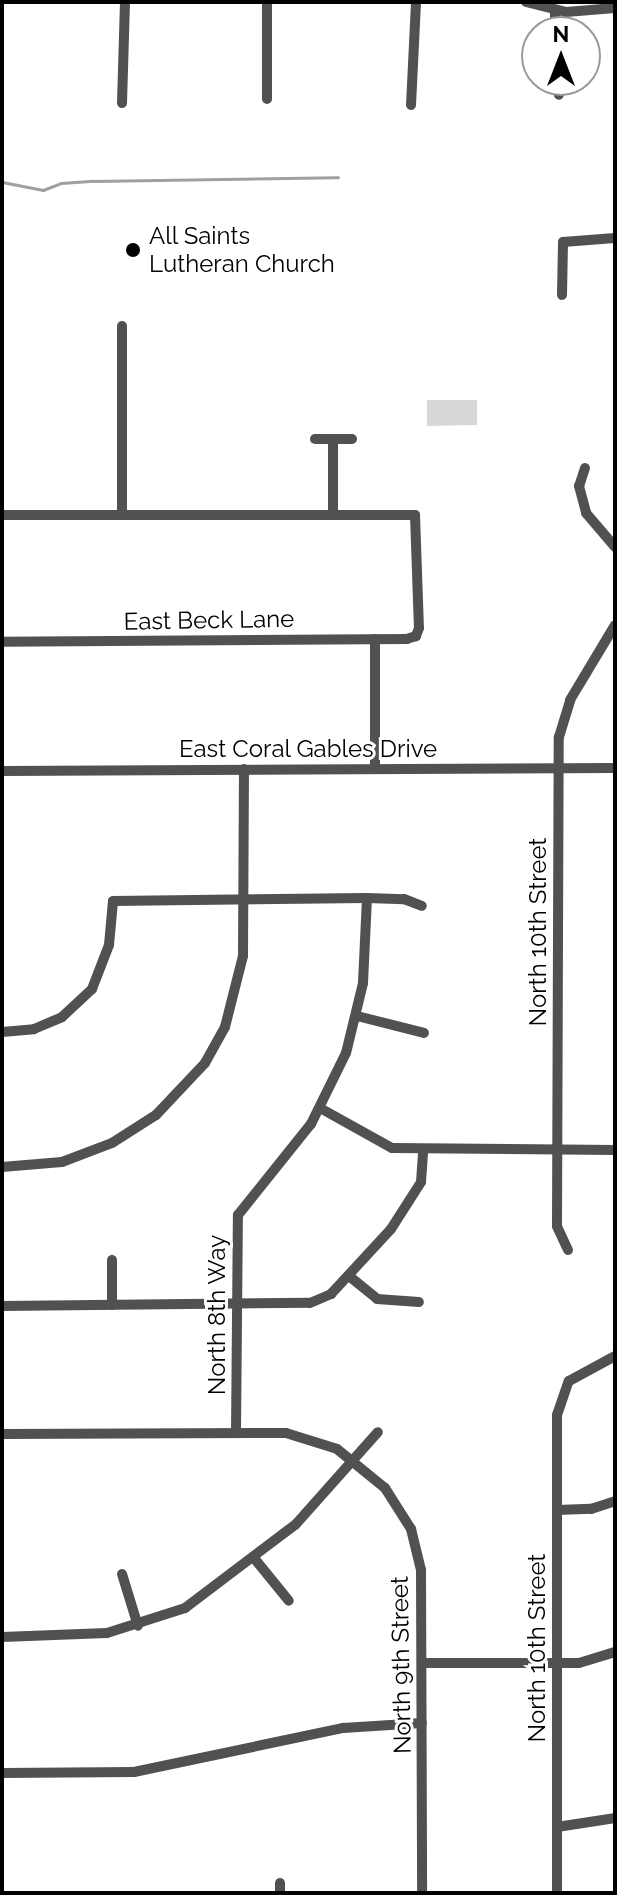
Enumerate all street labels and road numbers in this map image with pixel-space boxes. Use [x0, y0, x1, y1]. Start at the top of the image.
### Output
street label: East Beck Lane [123, 604, 295, 636]
street label: East Coral Gables Drive [179, 735, 437, 763]
street label: North 10th Street [524, 838, 552, 1026]
street label: North 8th Way [203, 1234, 231, 1396]
street label: North 10th Street [523, 1554, 551, 1742]
street label: North 9th Street [385, 1576, 417, 1754]

